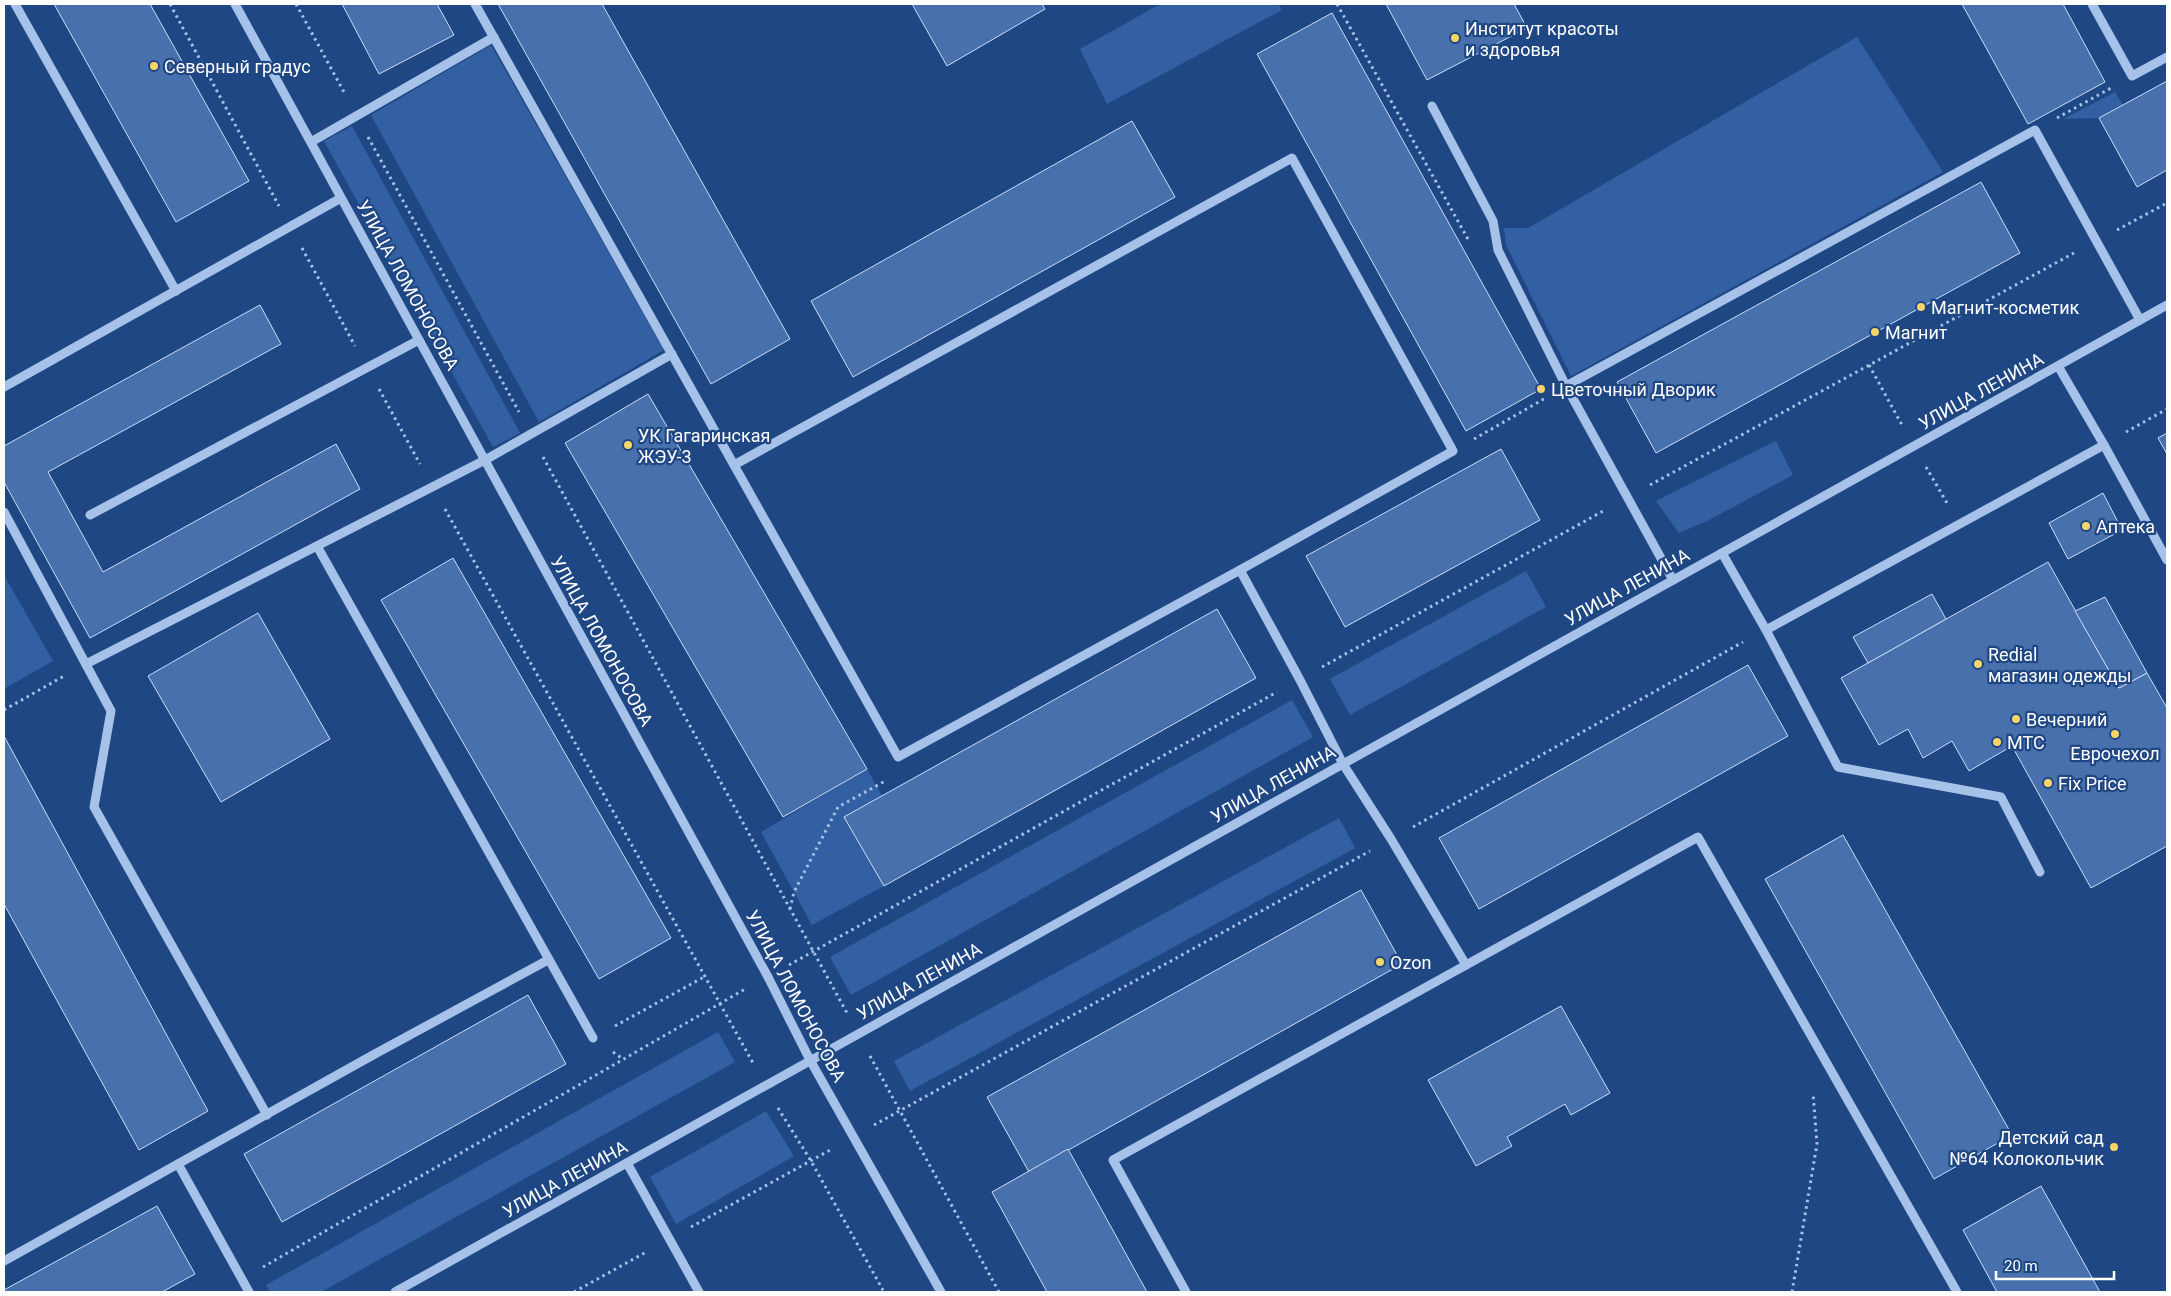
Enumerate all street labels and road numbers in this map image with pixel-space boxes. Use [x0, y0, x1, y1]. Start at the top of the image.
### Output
street label: УЛИЦА ЛОМОНОСОВА [352, 196, 464, 374]
street label: УЛИЦА ЛЕНИНА [1915, 348, 2047, 434]
street label: УЛИЦА ЛЕНИНА [1561, 544, 1693, 630]
street label: УЛИЦА ЛОМОНОСОВА [546, 552, 658, 730]
street label: УЛИЦА ЛЕНИНА [1207, 741, 1339, 827]
street label: УЛИЦА ЛОМОНОСОВА [742, 907, 850, 1086]
street label: УЛИЦА ЛЕНИНА [853, 938, 985, 1024]
street label: УЛИЦА ЛЕНИНА [499, 1136, 631, 1222]

